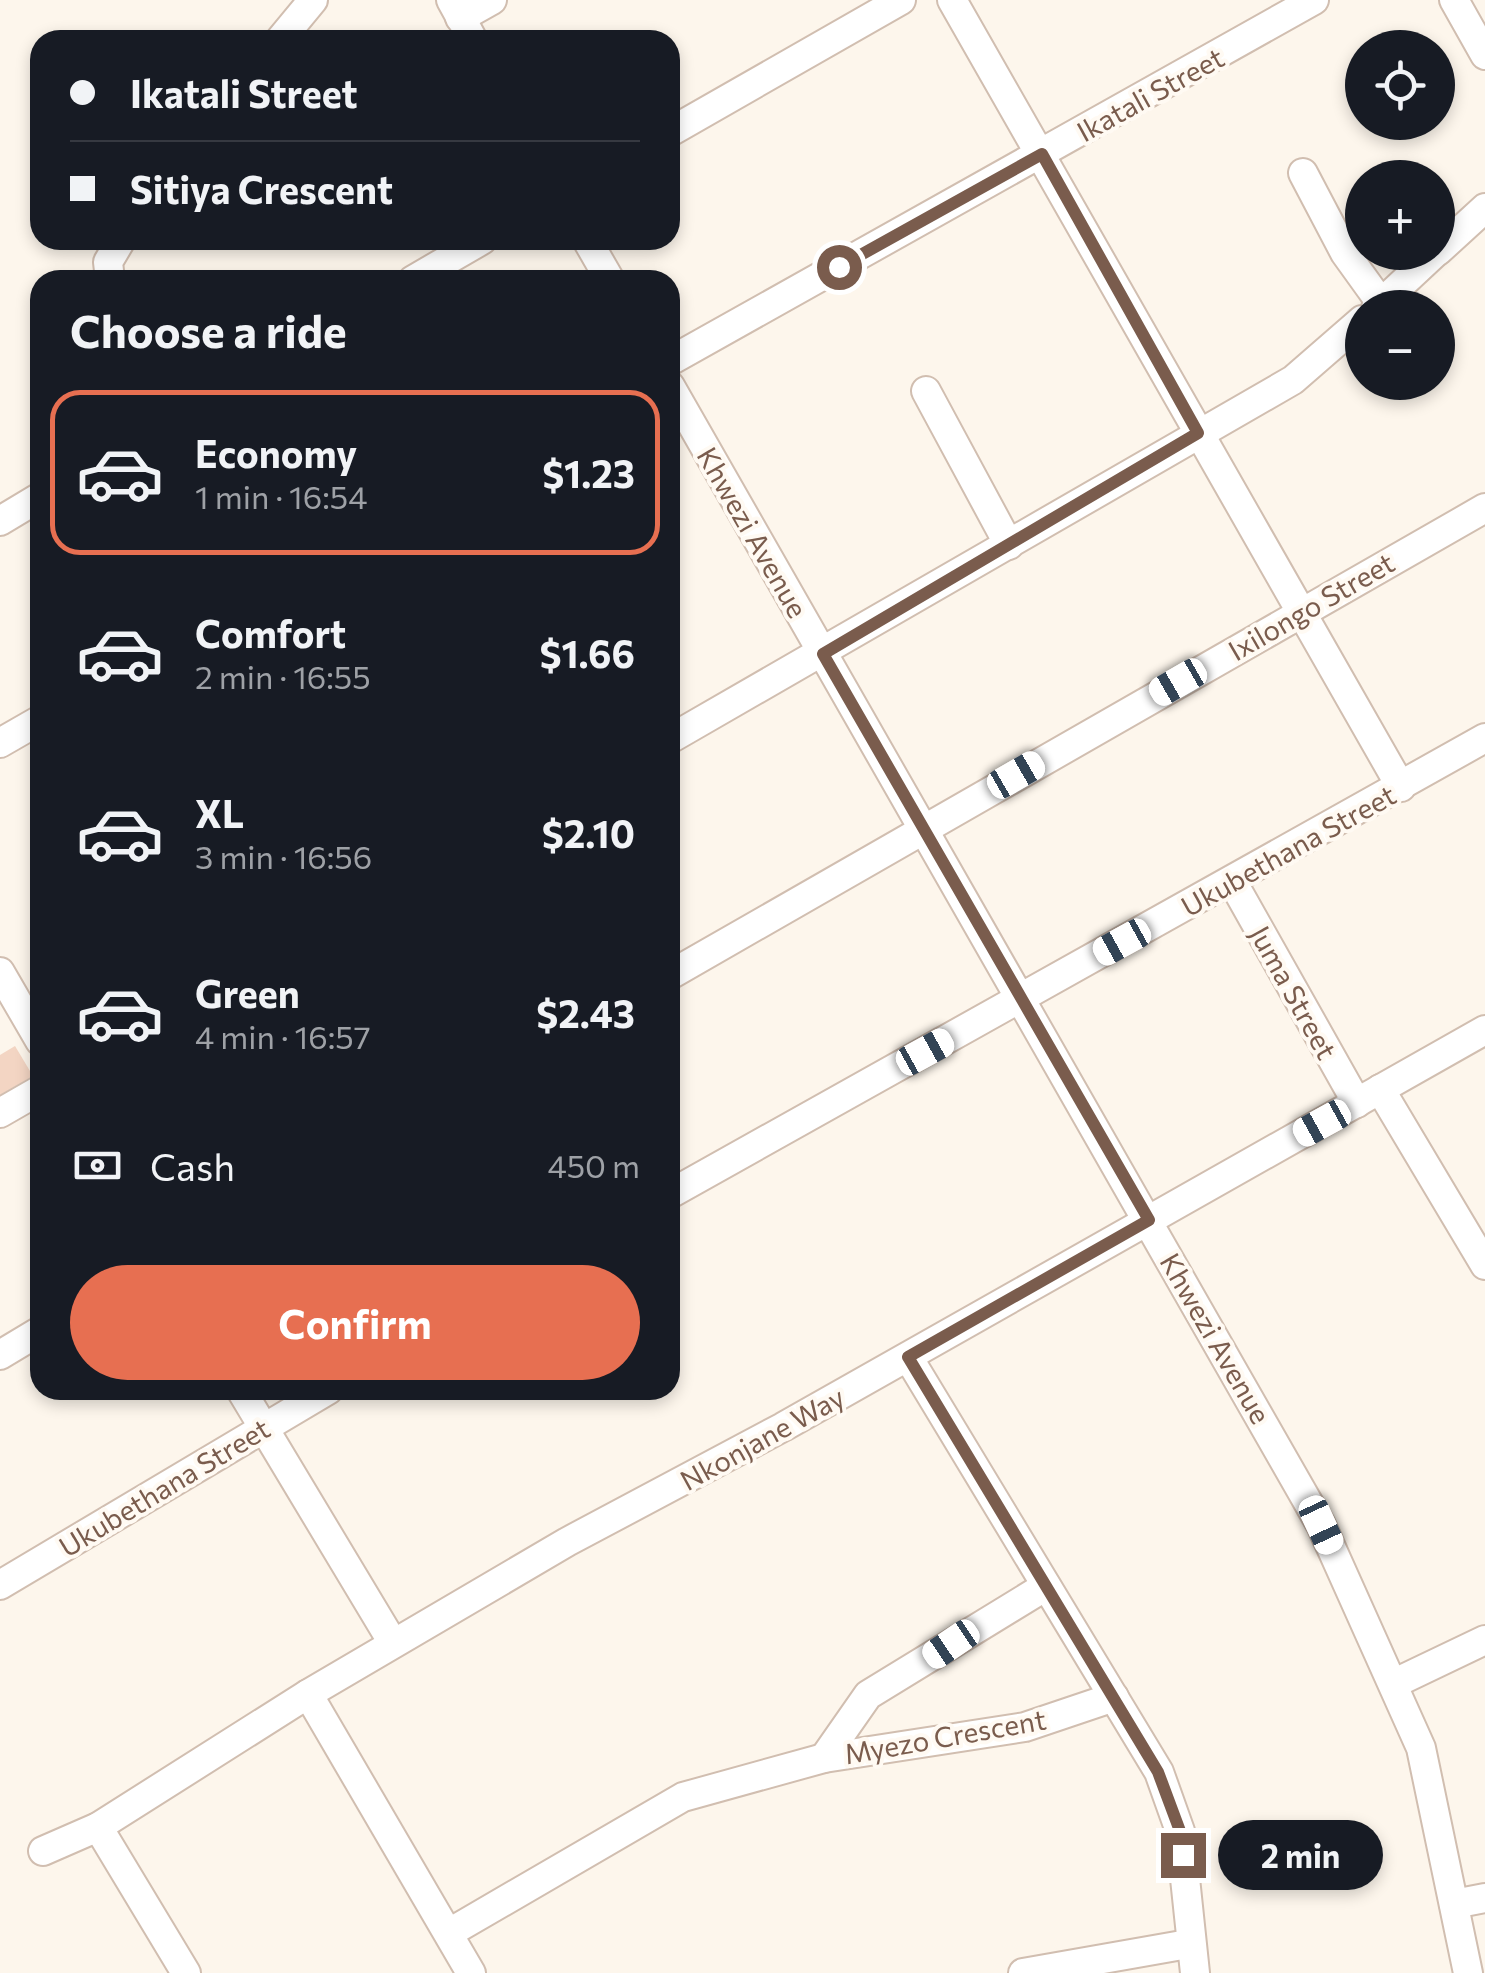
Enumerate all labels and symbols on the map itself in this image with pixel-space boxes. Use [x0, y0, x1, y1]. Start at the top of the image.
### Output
street label: Ikatali Street [1071, 40, 1229, 148]
route start [817, 245, 862, 290]
street label: Khwezi Avenue [691, 441, 815, 623]
street label: Ixilongo Street [1222, 545, 1400, 667]
car [1145, 654, 1211, 710]
car [983, 747, 1049, 803]
street label: Ukubethana Street [1175, 777, 1401, 923]
car [1088, 914, 1156, 970]
street label: Juma Street [1243, 919, 1345, 1065]
car [891, 1024, 959, 1080]
car [1288, 1095, 1356, 1151]
street label: Khwezi Avenue [1154, 1247, 1278, 1429]
street label: Nkonjane Way [674, 1379, 850, 1497]
street label: Ukubethana Street [52, 1411, 276, 1563]
car [1295, 1491, 1347, 1559]
car [918, 1615, 984, 1673]
street label: Myezo Crescent [842, 1702, 1048, 1770]
callout: 2 min [1218, 1820, 1383, 1890]
route end [1161, 1833, 1206, 1878]

